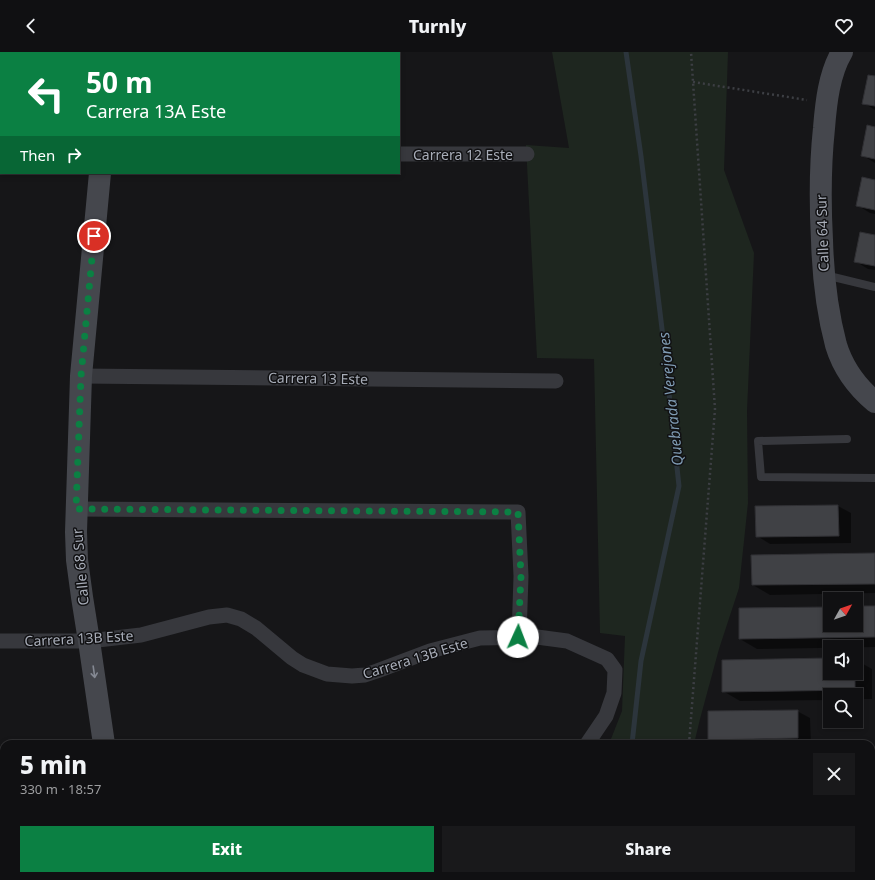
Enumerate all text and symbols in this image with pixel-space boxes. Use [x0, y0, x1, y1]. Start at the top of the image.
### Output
text: Turnly [409, 14, 466, 38]
icon: back [20, 15, 42, 37]
icon: heart [833, 15, 855, 37]
text: 50 m [86, 63, 153, 101]
icon: left [20, 68, 72, 120]
text: Carrera 13A Este [86, 99, 226, 123]
icon: right [63, 144, 85, 166]
text: Then [20, 145, 55, 165]
street label: Carrera 12 Este [413, 145, 513, 164]
street label: Calle 64 Sur [811, 194, 833, 272]
pin [77, 219, 111, 253]
icon: arrive [83, 225, 105, 247]
water label: Quebrada Verejones [653, 331, 687, 467]
street label: Carrera 13 Este [268, 368, 368, 388]
street label: Calle 68 Sur [67, 527, 93, 606]
north arrow [823, 592, 863, 632]
map controls [823, 592, 863, 728]
position arrow [497, 616, 539, 658]
street label: Carrera 13B Este [24, 626, 134, 650]
street label: Carrera 13B Este [360, 633, 470, 683]
button: sound [823, 640, 863, 680]
one-way arrow [90, 665, 98, 678]
button: search [823, 688, 863, 728]
text: 5 min [20, 748, 87, 781]
button: close [813, 753, 855, 795]
text: 330 m · 18:57 [20, 780, 101, 798]
button: Exit [20, 826, 434, 872]
button: Share [442, 826, 855, 872]

